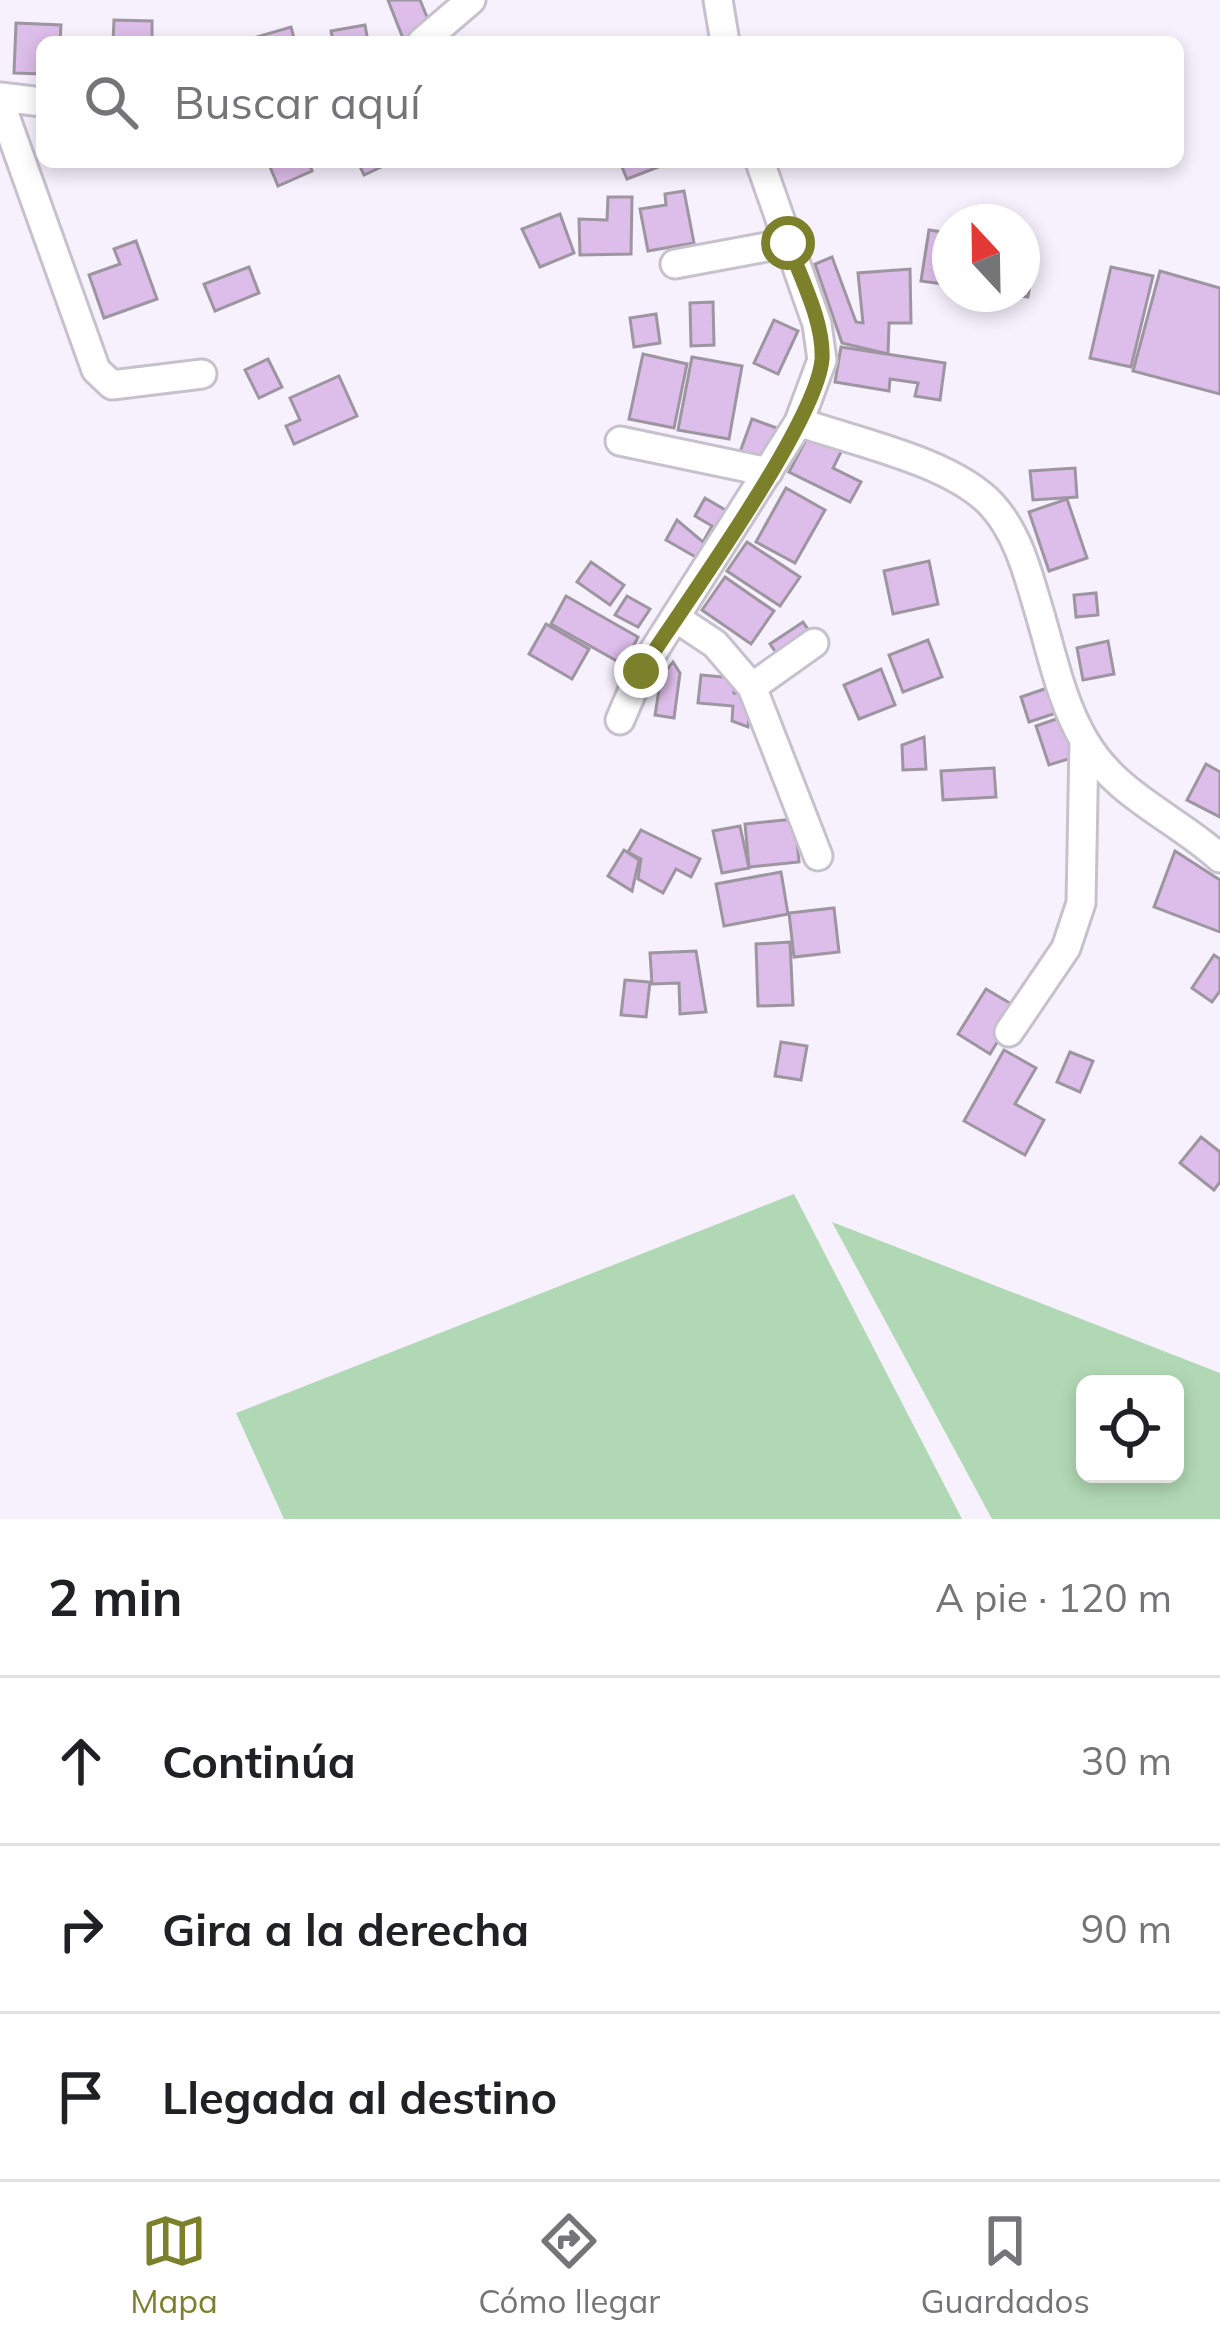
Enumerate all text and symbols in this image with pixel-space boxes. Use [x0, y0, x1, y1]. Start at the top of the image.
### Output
search box [36, 36, 1184, 168]
icon: search [78, 69, 144, 135]
text: Buscar aquí [174, 74, 421, 130]
north arrow [932, 204, 1040, 312]
route start [761, 216, 815, 270]
route end [614, 644, 668, 698]
map controls [1076, 1375, 1184, 1483]
button: locate [1076, 1375, 1184, 1483]
text: 2 min [48, 1565, 183, 1629]
text: A pie · 120 m [935, 1573, 1172, 1622]
icon: ahead [48, 1728, 114, 1794]
text: Continúa [162, 1733, 356, 1789]
text: 30 m [1081, 1736, 1172, 1785]
icon: right [48, 1896, 114, 1962]
text: Gira a la derecha [162, 1901, 529, 1957]
text: 90 m [1081, 1904, 1172, 1953]
icon: arrive [48, 2064, 114, 2130]
text: Llegada al destino [162, 2069, 557, 2125]
tab: Mapa [130, 2208, 218, 2321]
tab: Cómo llegar [478, 2208, 660, 2321]
tab: Guardados [920, 2208, 1090, 2321]

